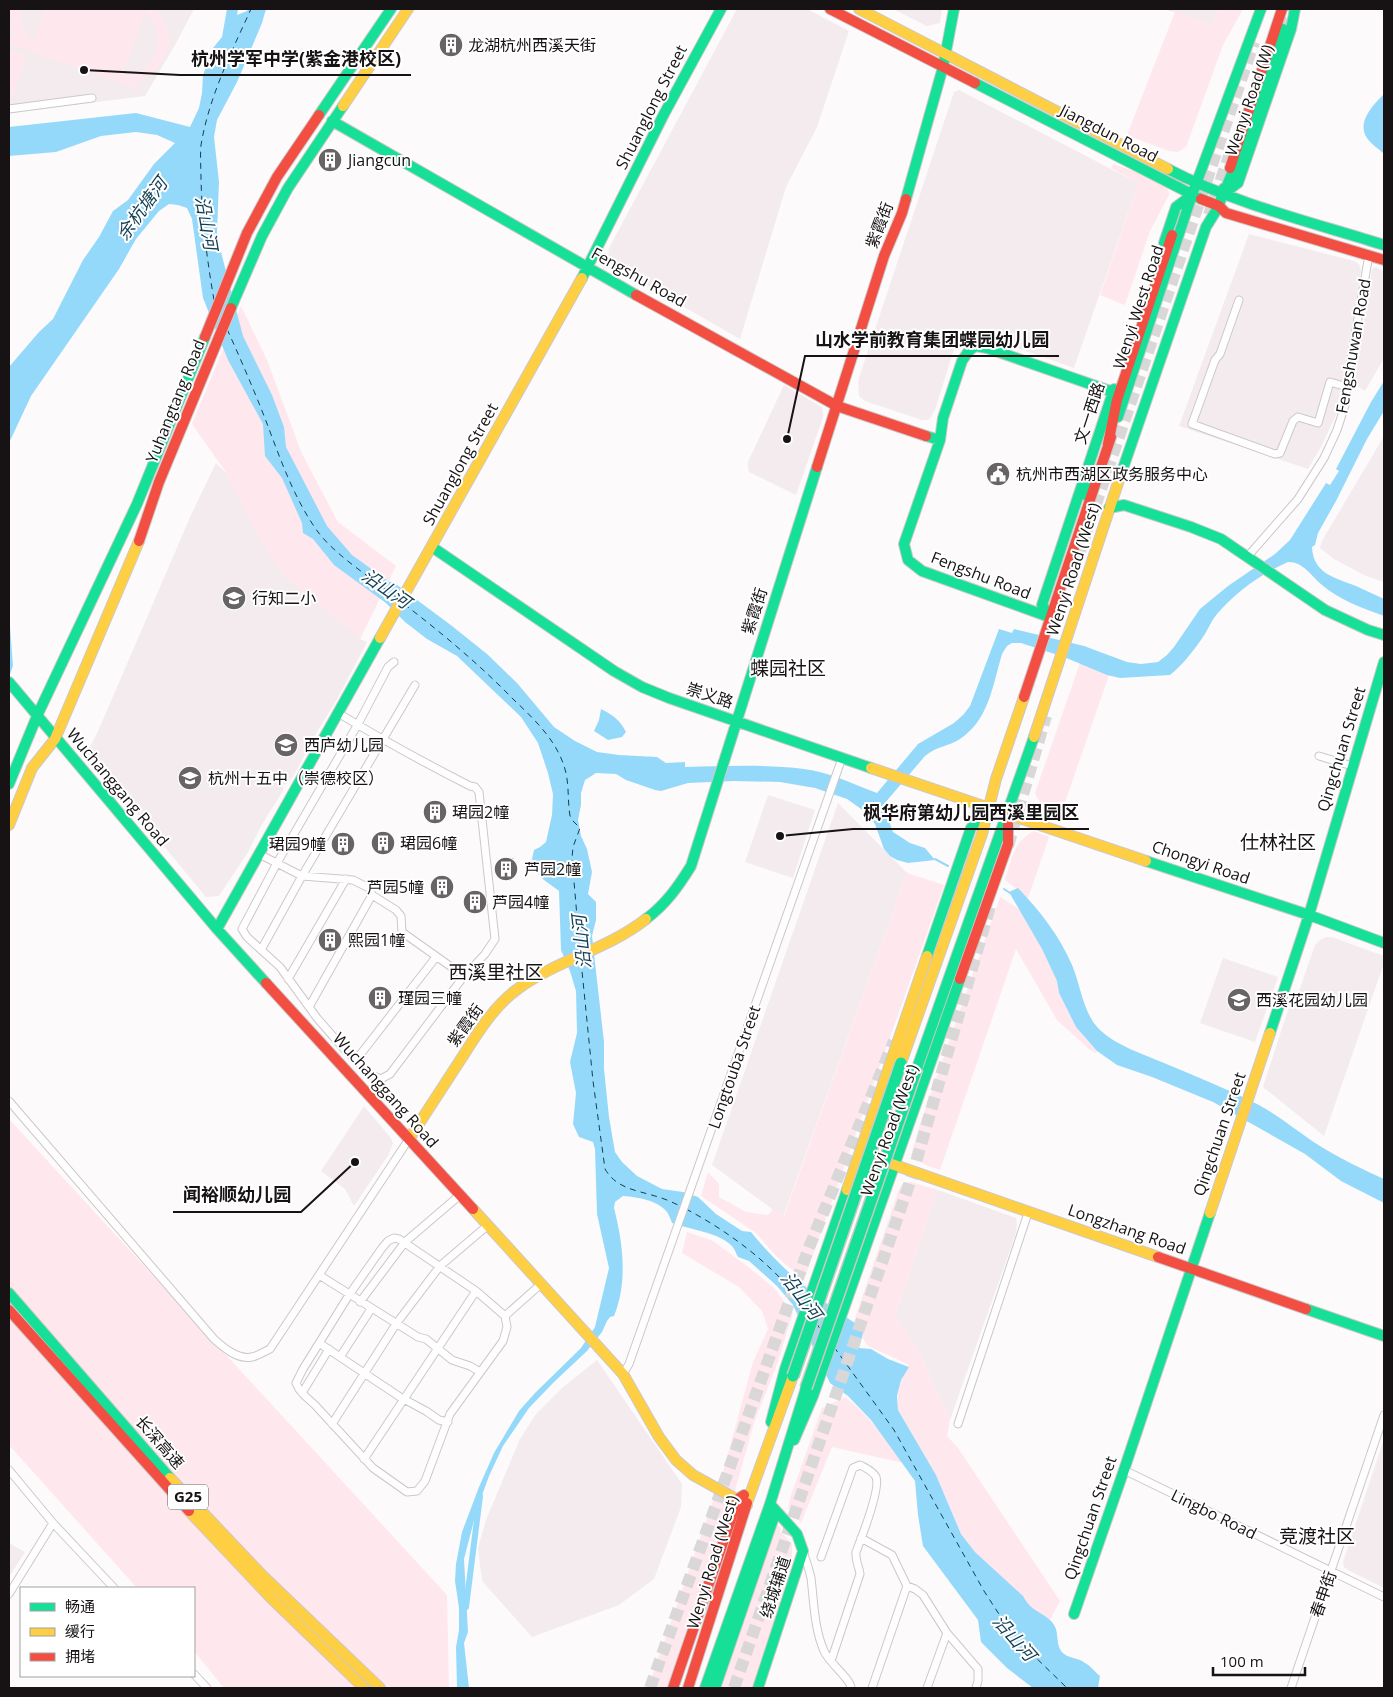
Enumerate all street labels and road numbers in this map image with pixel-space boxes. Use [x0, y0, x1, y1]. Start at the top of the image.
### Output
street label: Shuanglong Street [610, 41, 692, 173]
street label: Wenyi Road (W) [1220, 41, 1278, 159]
street label: Jiangdun Road [1054, 98, 1162, 167]
street label: 紫霞街 [860, 199, 898, 251]
street label: Fengshu Road [588, 242, 690, 312]
street label: Wenyi West Road [1108, 242, 1168, 372]
street label: Fengshuwan Road [1330, 277, 1376, 415]
street label: Yuhangtang Road [140, 336, 210, 466]
street label: 文一西路 [1069, 379, 1109, 447]
street label: Shuanglong Street [417, 399, 503, 529]
street label: Wenyi Road (West) [1041, 499, 1105, 638]
street label: Fengshu Road [928, 546, 1034, 604]
street label: 紫霞街 [736, 585, 772, 637]
street label: 崇义路 [684, 677, 736, 713]
street label: Qingchuan Street [1312, 683, 1371, 814]
street label: Wuchanggang Road [62, 723, 174, 851]
street label: Chongyi Road [1149, 835, 1253, 889]
street label: 紫霞街 [442, 999, 488, 1051]
street label: Longtouba Street [703, 1002, 766, 1132]
street label: Wuchanggang Road [328, 1028, 444, 1152]
street label: Wenyi Road (West) [855, 1061, 923, 1199]
street label: Qingchuan Street [1187, 1069, 1251, 1199]
street label: Longzhang Road [1065, 1198, 1189, 1260]
street label: 长深高速 [131, 1411, 189, 1473]
street label: Qingchuan Street [1058, 1453, 1122, 1583]
road number: G25 [168, 1484, 208, 1510]
street label: Lingbo Road [1168, 1484, 1260, 1544]
street label: Wenyi Road (West) [681, 1492, 743, 1632]
street label: 绕城辅道 [755, 1553, 795, 1621]
street label: 春申街 [1305, 1568, 1341, 1620]

